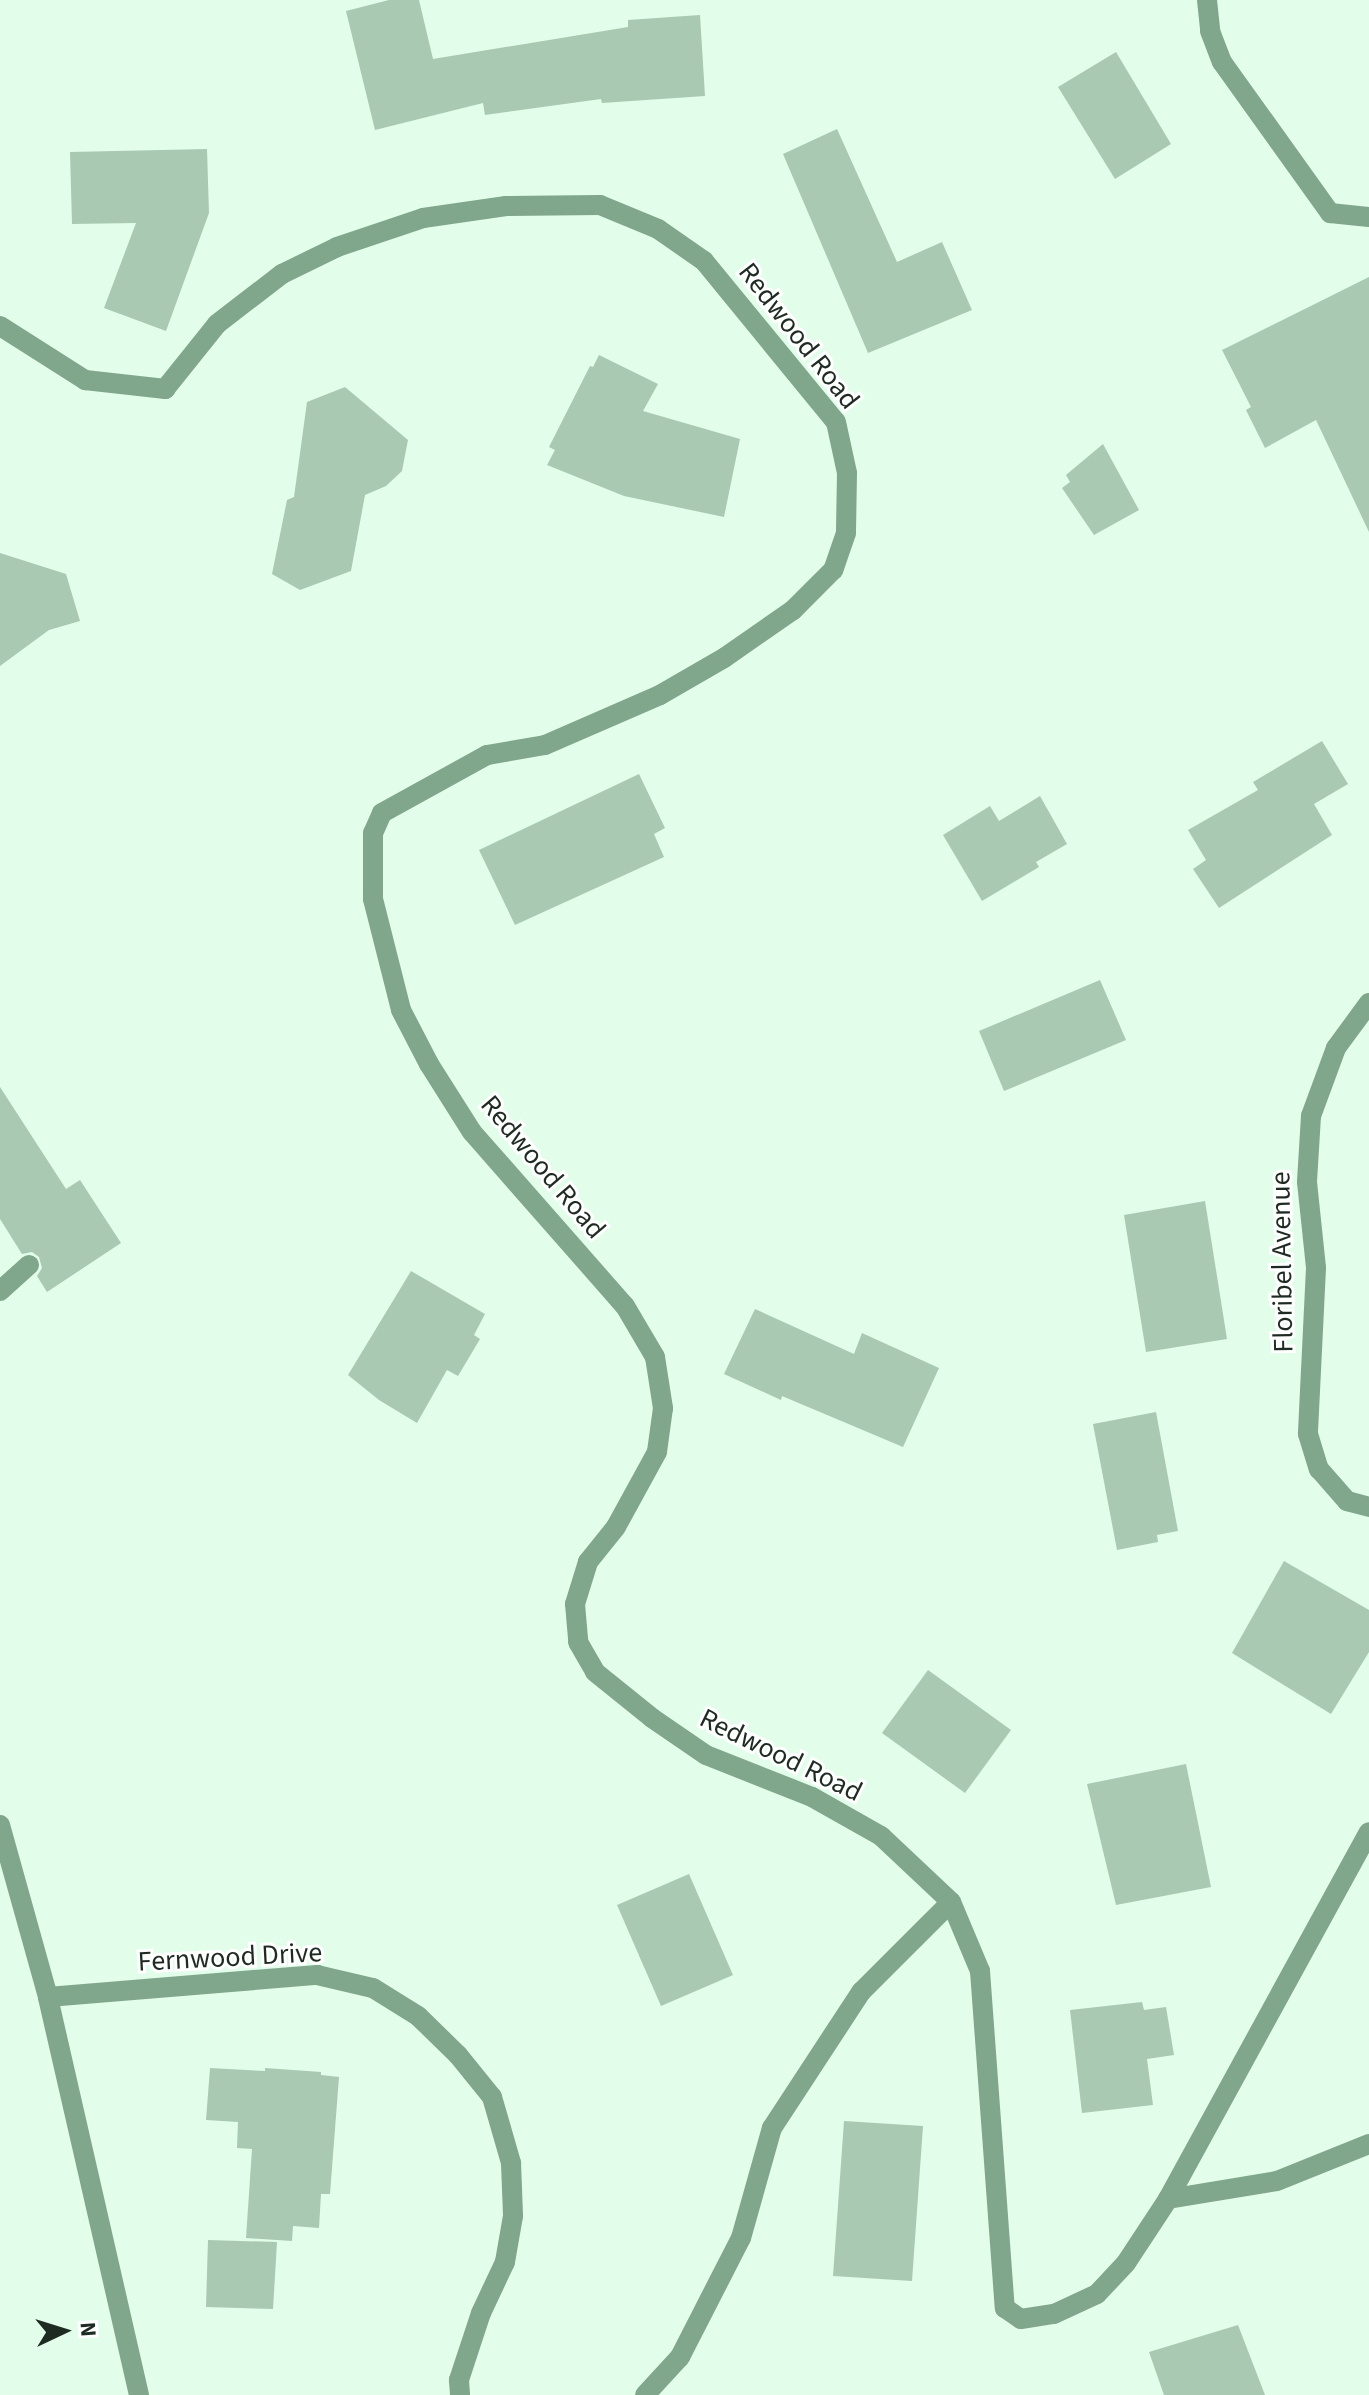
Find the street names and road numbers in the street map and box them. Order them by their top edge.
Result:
street label: Redwood Road [731,256,867,416]
street label: Redwood Road [473,1089,613,1245]
street label: Floribel Avenue [1264,1171,1300,1353]
street label: Redwood Road [694,1701,868,1809]
street label: Fernwood Drive [137,1935,323,1979]

